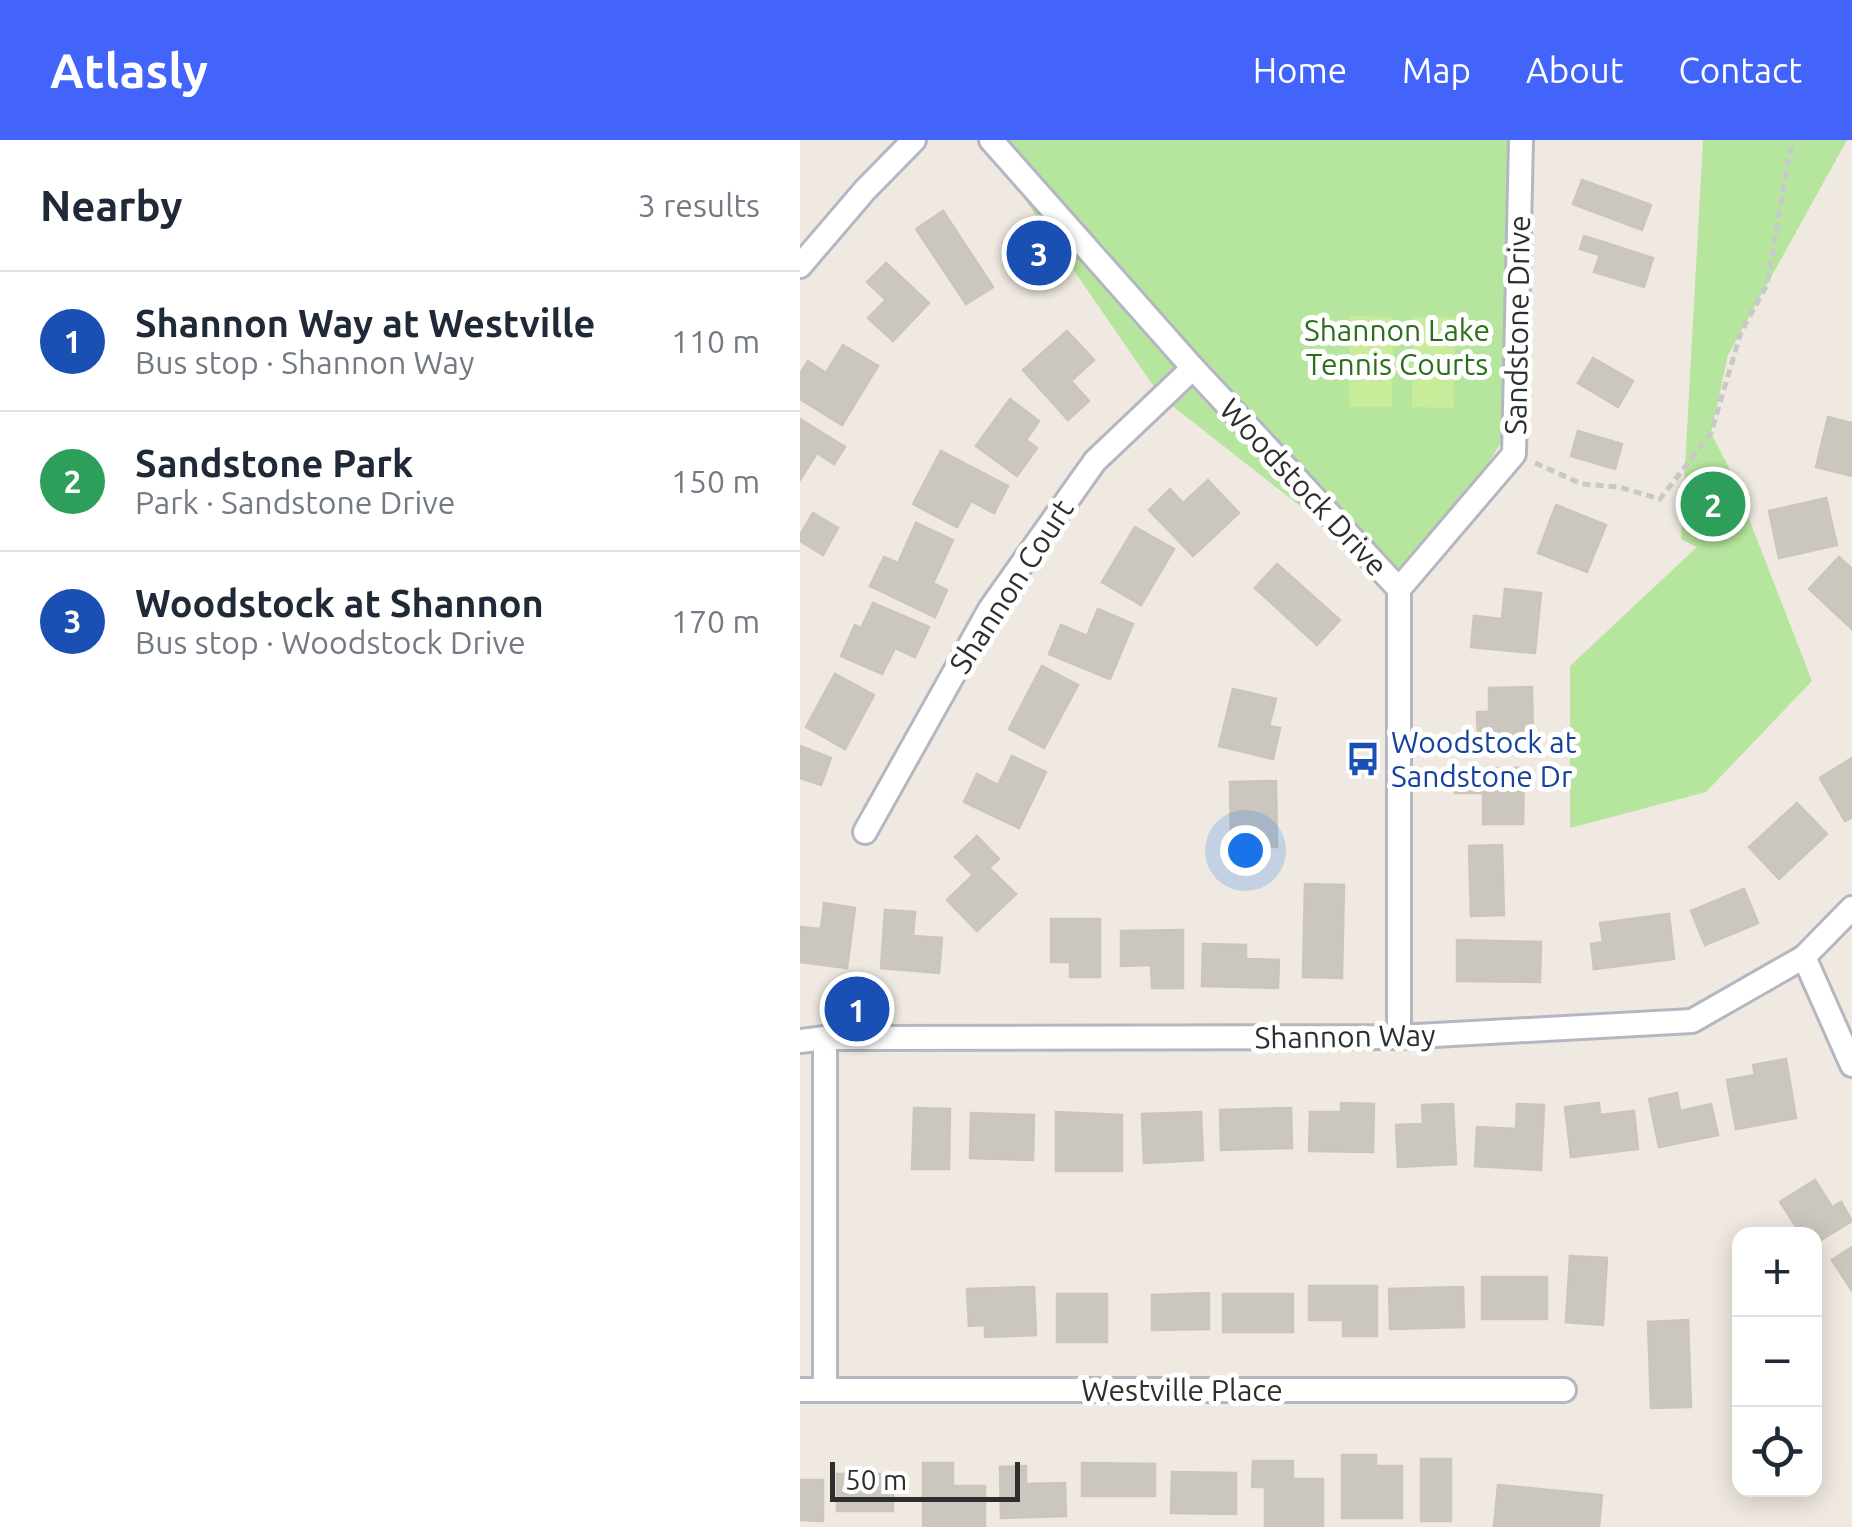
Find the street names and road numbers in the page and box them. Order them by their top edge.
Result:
street label: Sandstone Drive [1498,215,1536,435]
street label: Woodstock Drive [1213,392,1395,582]
street label: Shannon Court [942,493,1080,679]
street label: Shannon Way [1254,1017,1436,1055]
street label: Westville Place [1081,1373,1283,1407]

